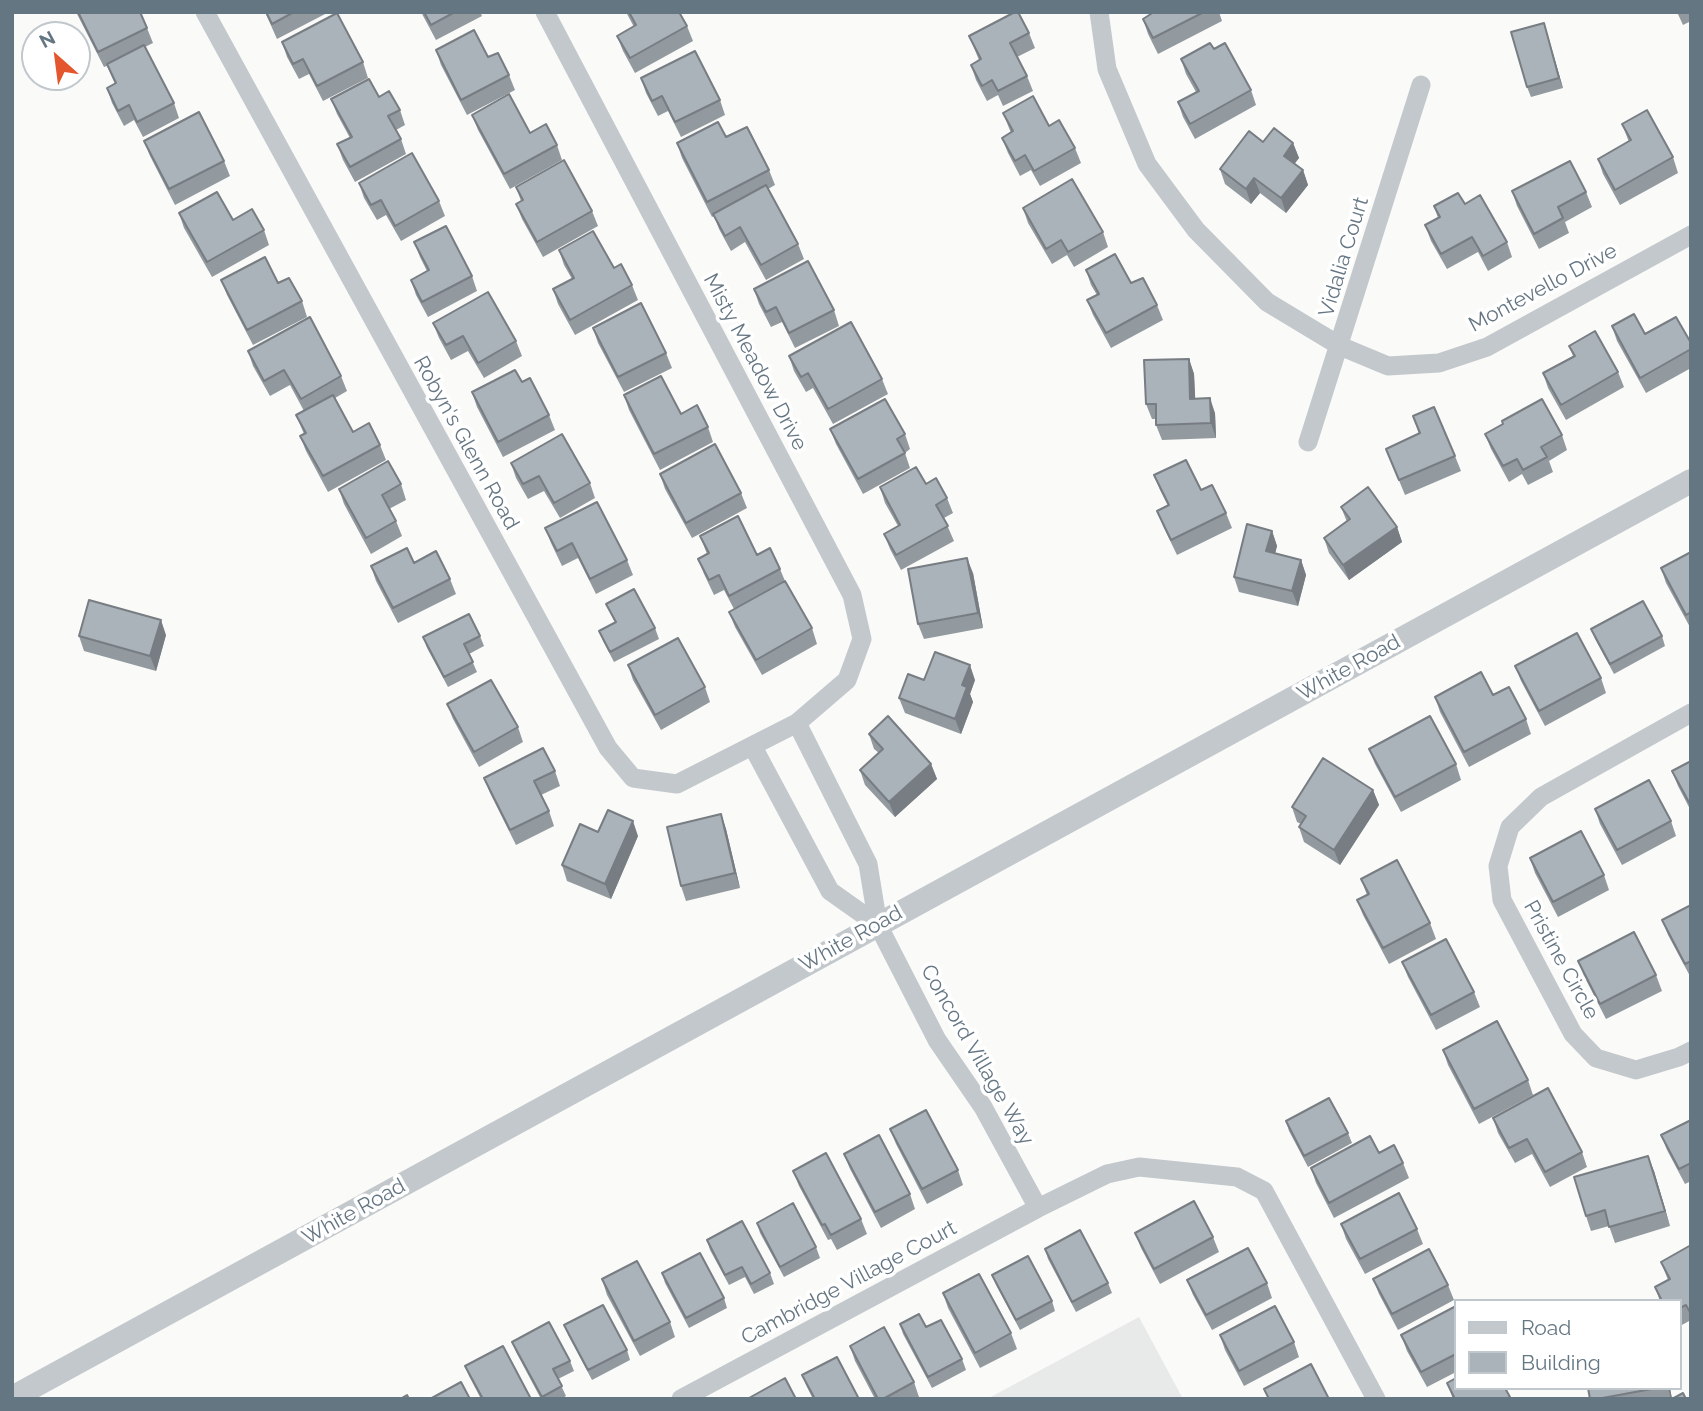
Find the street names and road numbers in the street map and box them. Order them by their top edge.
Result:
street label: Vidalia Court [1314,194,1374,320]
street label: Montevello Drive [1465,238,1621,338]
street label: Misty Meadow Drive [698,269,812,455]
street label: Robyn's Glenn Road [408,352,524,534]
street label: White Road [1293,629,1405,707]
street label: Pristine Circle [1518,896,1604,1024]
street label: White Road [795,900,907,978]
street label: Concord Village Way [915,960,1039,1150]
street label: White Road [298,1173,410,1251]
street label: Cambridge Village Court [737,1216,961,1350]

